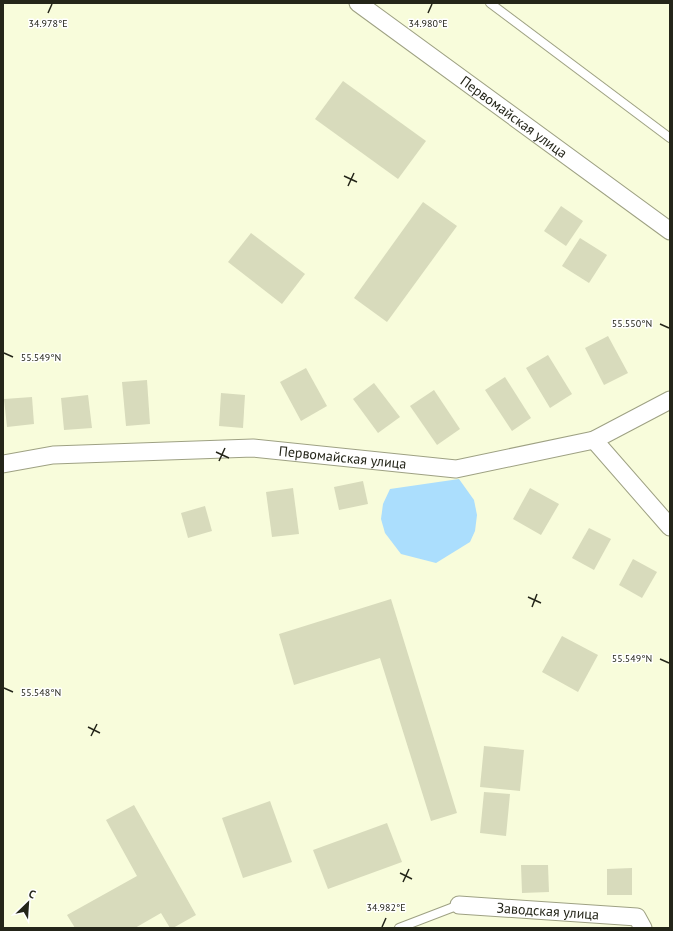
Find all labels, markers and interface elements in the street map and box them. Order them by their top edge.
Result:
text: 34.978°E [29,17,68,30]
text: 34.980°E [409,17,448,30]
street label: Первомайская улица [457,72,571,162]
text: 55.550°N [612,317,652,330]
text: 55.549°N [21,351,61,364]
street label: Первомайская улица [278,442,407,473]
text: 55.549°N [612,652,652,665]
text: 55.548°N [21,686,61,699]
north arrow [8,883,48,923]
text: С [26,886,38,902]
street label: Заводская улица [496,899,600,923]
text: 34.982°E [367,901,406,914]

